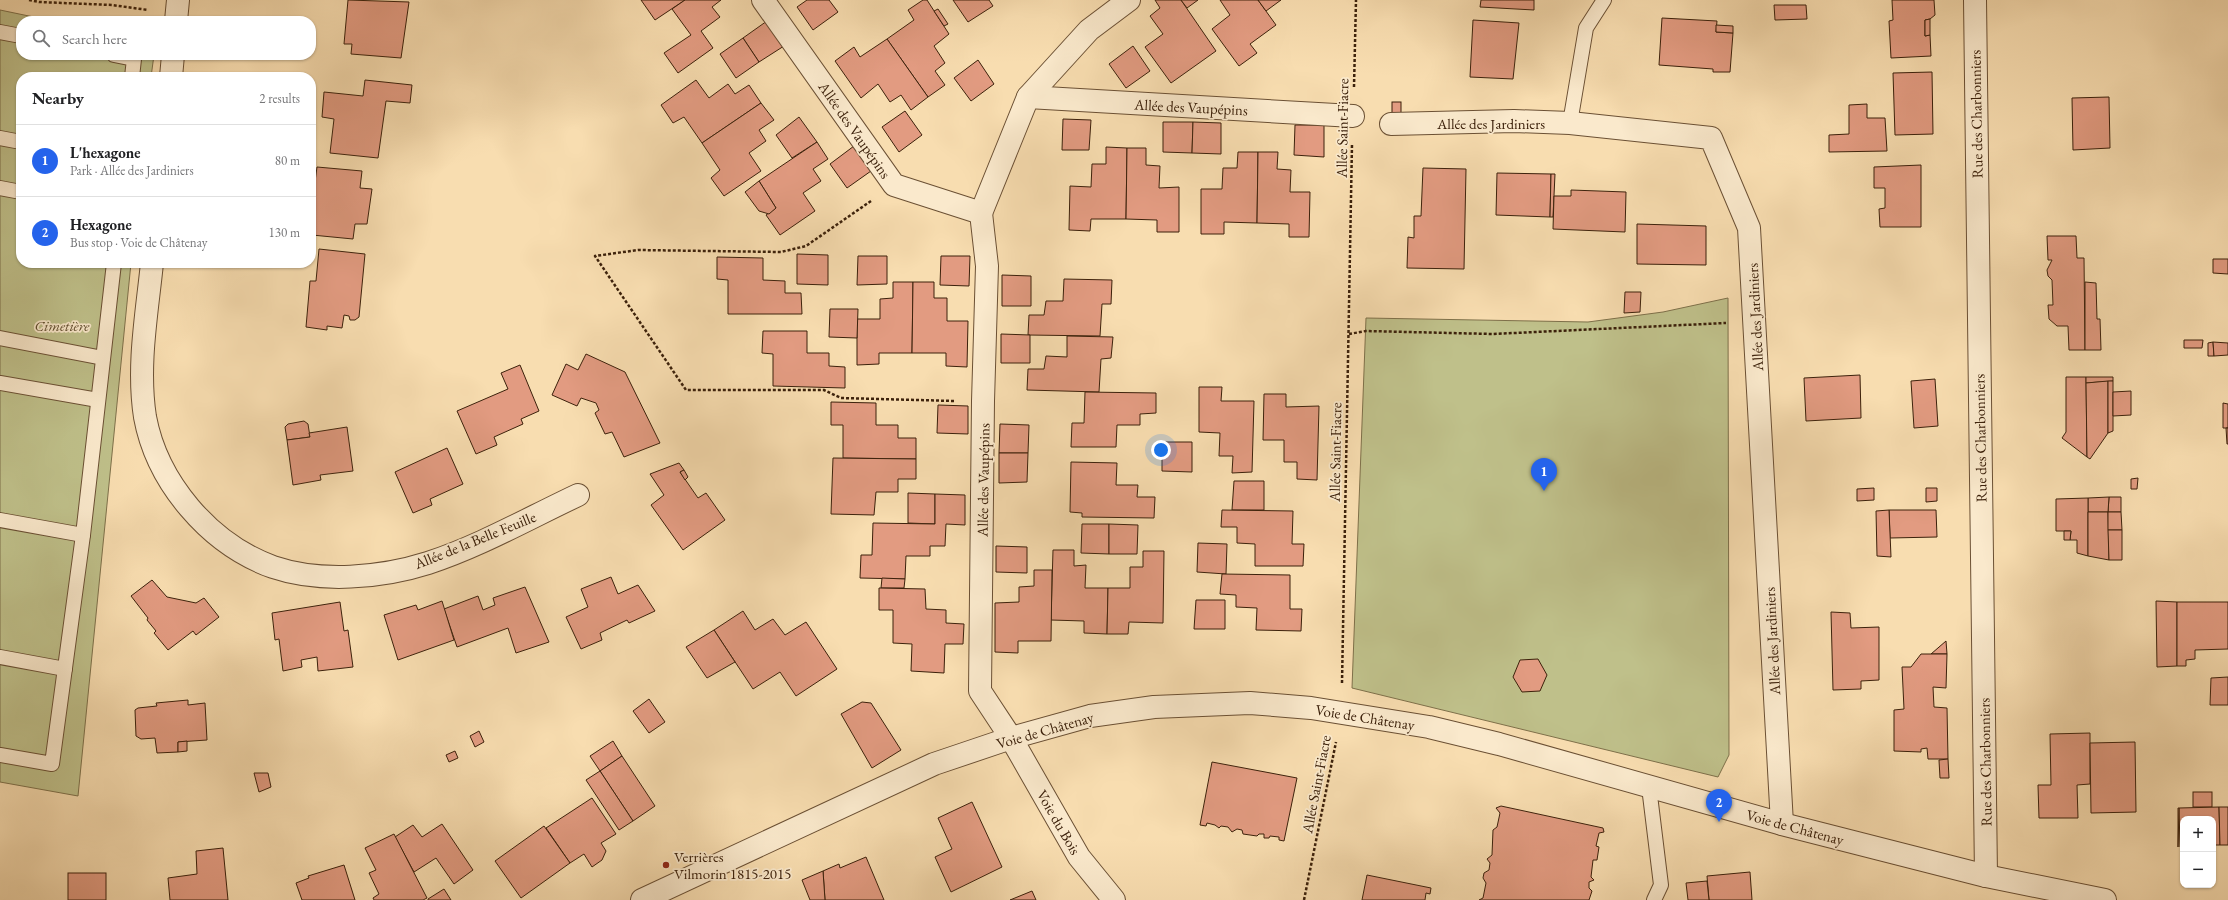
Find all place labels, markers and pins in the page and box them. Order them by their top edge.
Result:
pin: 1 [1531,458,1557,491]
pin: 2 [1706,789,1732,822]
place label: Verrières Vilmorin 1815-2015 [674,847,791,883]
marker: Verrières Vilmorin 1815-2015 [661,860,671,870]

